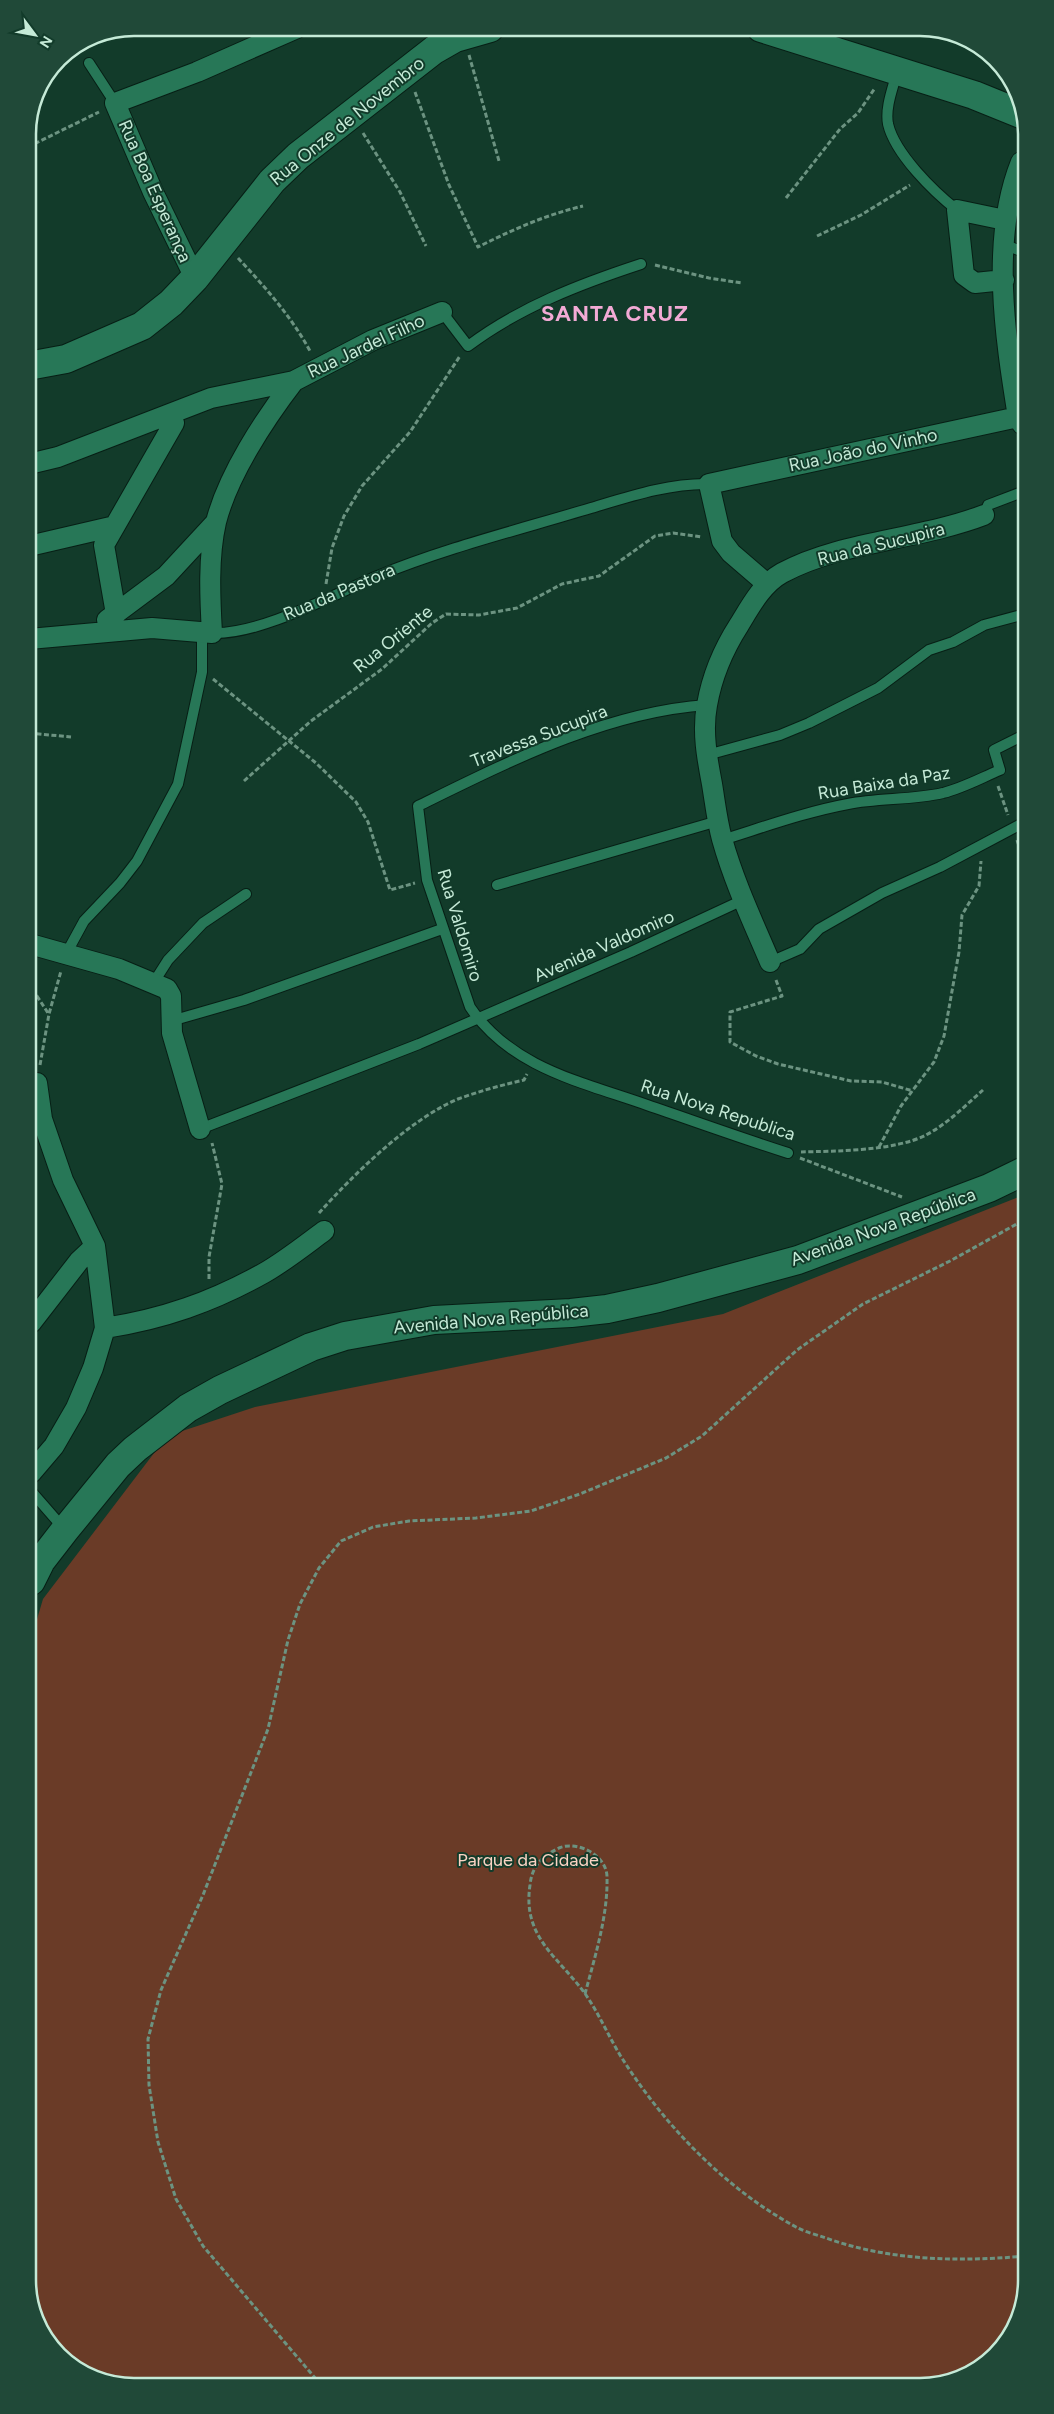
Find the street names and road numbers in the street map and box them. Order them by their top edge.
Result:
street label: Rua Onze de Novembro [265,52,429,190]
street label: Rua Boa Esperança [114,116,196,266]
street label: Rua Jardel Filho [304,309,428,383]
street label: Rua João do Vinho [787,424,939,476]
street label: Rua da Sucupira [815,518,947,570]
street label: Rua da Pastora [280,559,398,625]
street label: Rua Oriente [349,600,437,678]
street label: Travessa Sucupira [468,700,610,772]
street label: Rua Baixa da Paz [816,762,952,804]
street label: Rua Valdomiro [432,866,488,984]
street label: Avenida Valdomiro [530,905,678,987]
street label: Rua Nova Republica [638,1075,798,1145]
street label: Avenida Nova República [787,1183,979,1271]
street label: Avenida Nova República [393,1300,589,1338]

